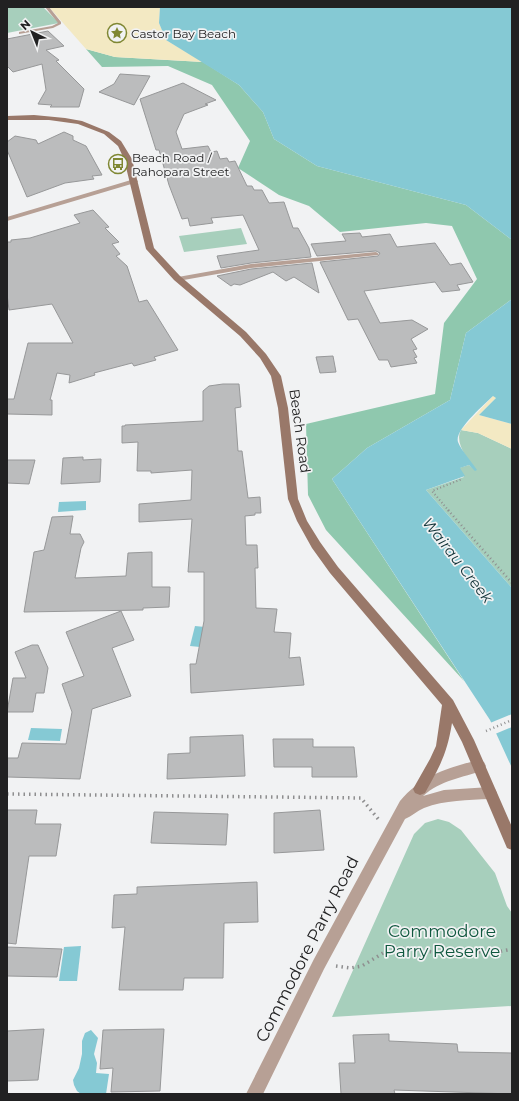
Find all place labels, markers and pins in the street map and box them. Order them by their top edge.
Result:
place icon: Castor Bay Beach [106,22,128,44]
place label: Castor Bay Beach [131,26,236,41]
place label: Beach Road / Rahopara Street [132,150,229,179]
bus stop icon: Beach Road / Rahopara Street [107,153,129,175]

